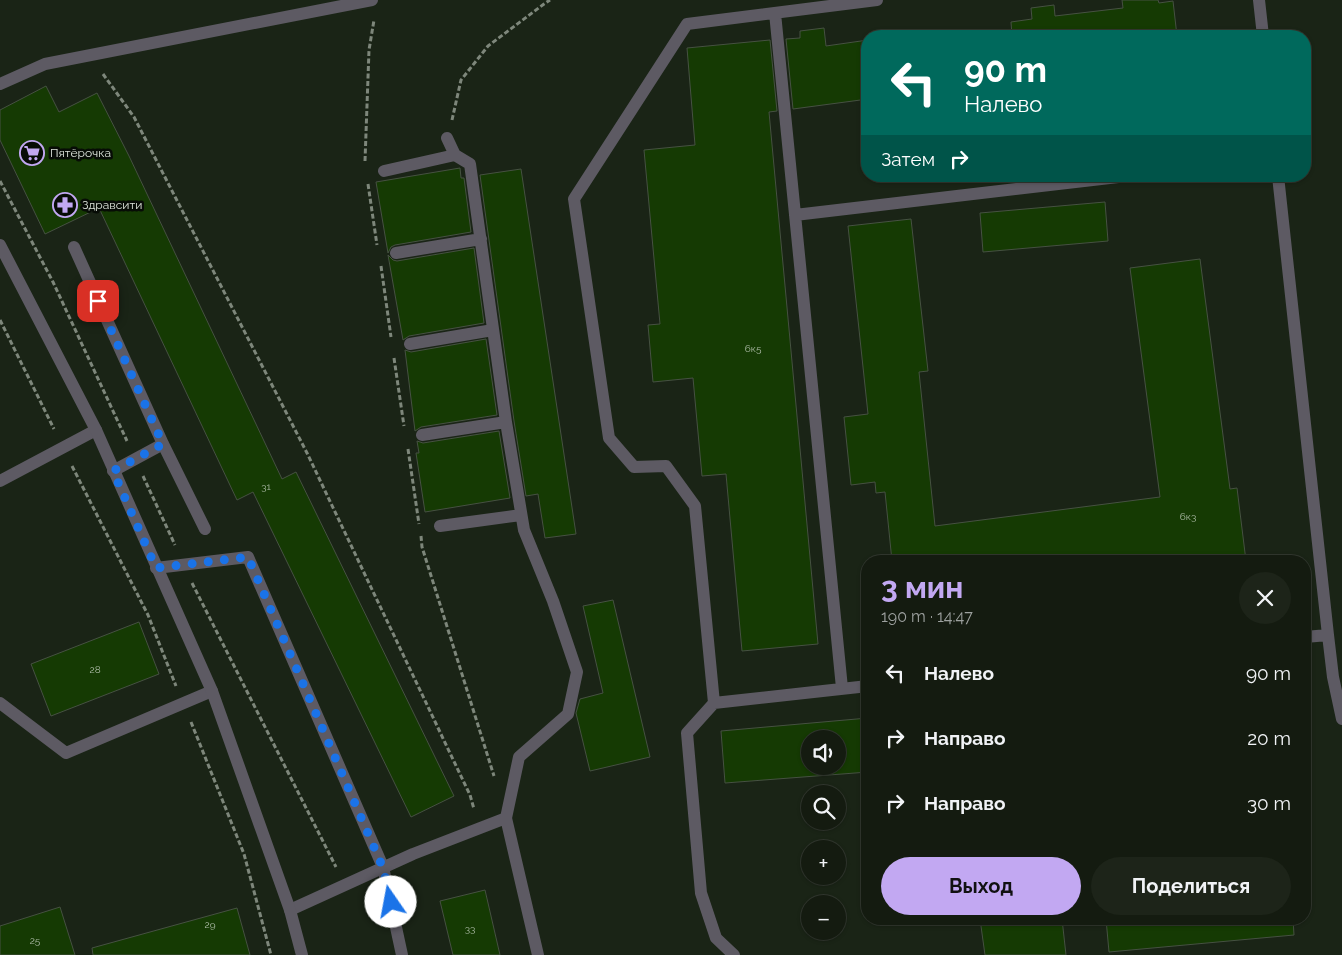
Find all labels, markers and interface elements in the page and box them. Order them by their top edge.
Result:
text: 90 m [964,49,1047,90]
icon: left [881,50,946,115]
text: Налево [964,91,1042,117]
supermarket icon: Пятёрочка [19,140,45,166]
icon: right [945,145,973,173]
place label: Пятёрочка [50,146,111,160]
text: Затем [881,148,935,170]
pharmacy icon: Здравсити [52,192,78,218]
place label: Здравсити [82,198,142,212]
pin [77,280,119,322]
icon: arrive [84,287,112,315]
house number: 6к5 [745,343,762,354]
house number: 31 [261,481,272,492]
house number: 6к3 [1180,511,1196,522]
text: 3 мин [881,570,963,605]
button: close [1239,572,1291,624]
text: 190 m · 14:47 [881,607,973,626]
icon: left [881,659,909,687]
text: Налево [924,662,994,684]
text: 90 m [1246,662,1291,684]
house number: 28 [89,664,101,675]
icon: right [881,724,909,752]
text: Направо [924,727,1005,749]
text: 20 m [1247,727,1291,749]
map controls [801,730,846,940]
button: sound [801,730,846,775]
button: search [801,785,846,830]
icon: right [881,789,909,817]
text: Направо [924,792,1005,814]
text: 30 m [1247,792,1291,814]
button: + [801,840,846,885]
button: Выход [881,857,1081,915]
button: Поделиться [1091,857,1291,915]
position arrow [364,875,416,927]
button: − [801,895,846,940]
house number: 29 [204,919,216,930]
house number: 33 [465,923,475,934]
house number: 25 [30,935,41,946]

